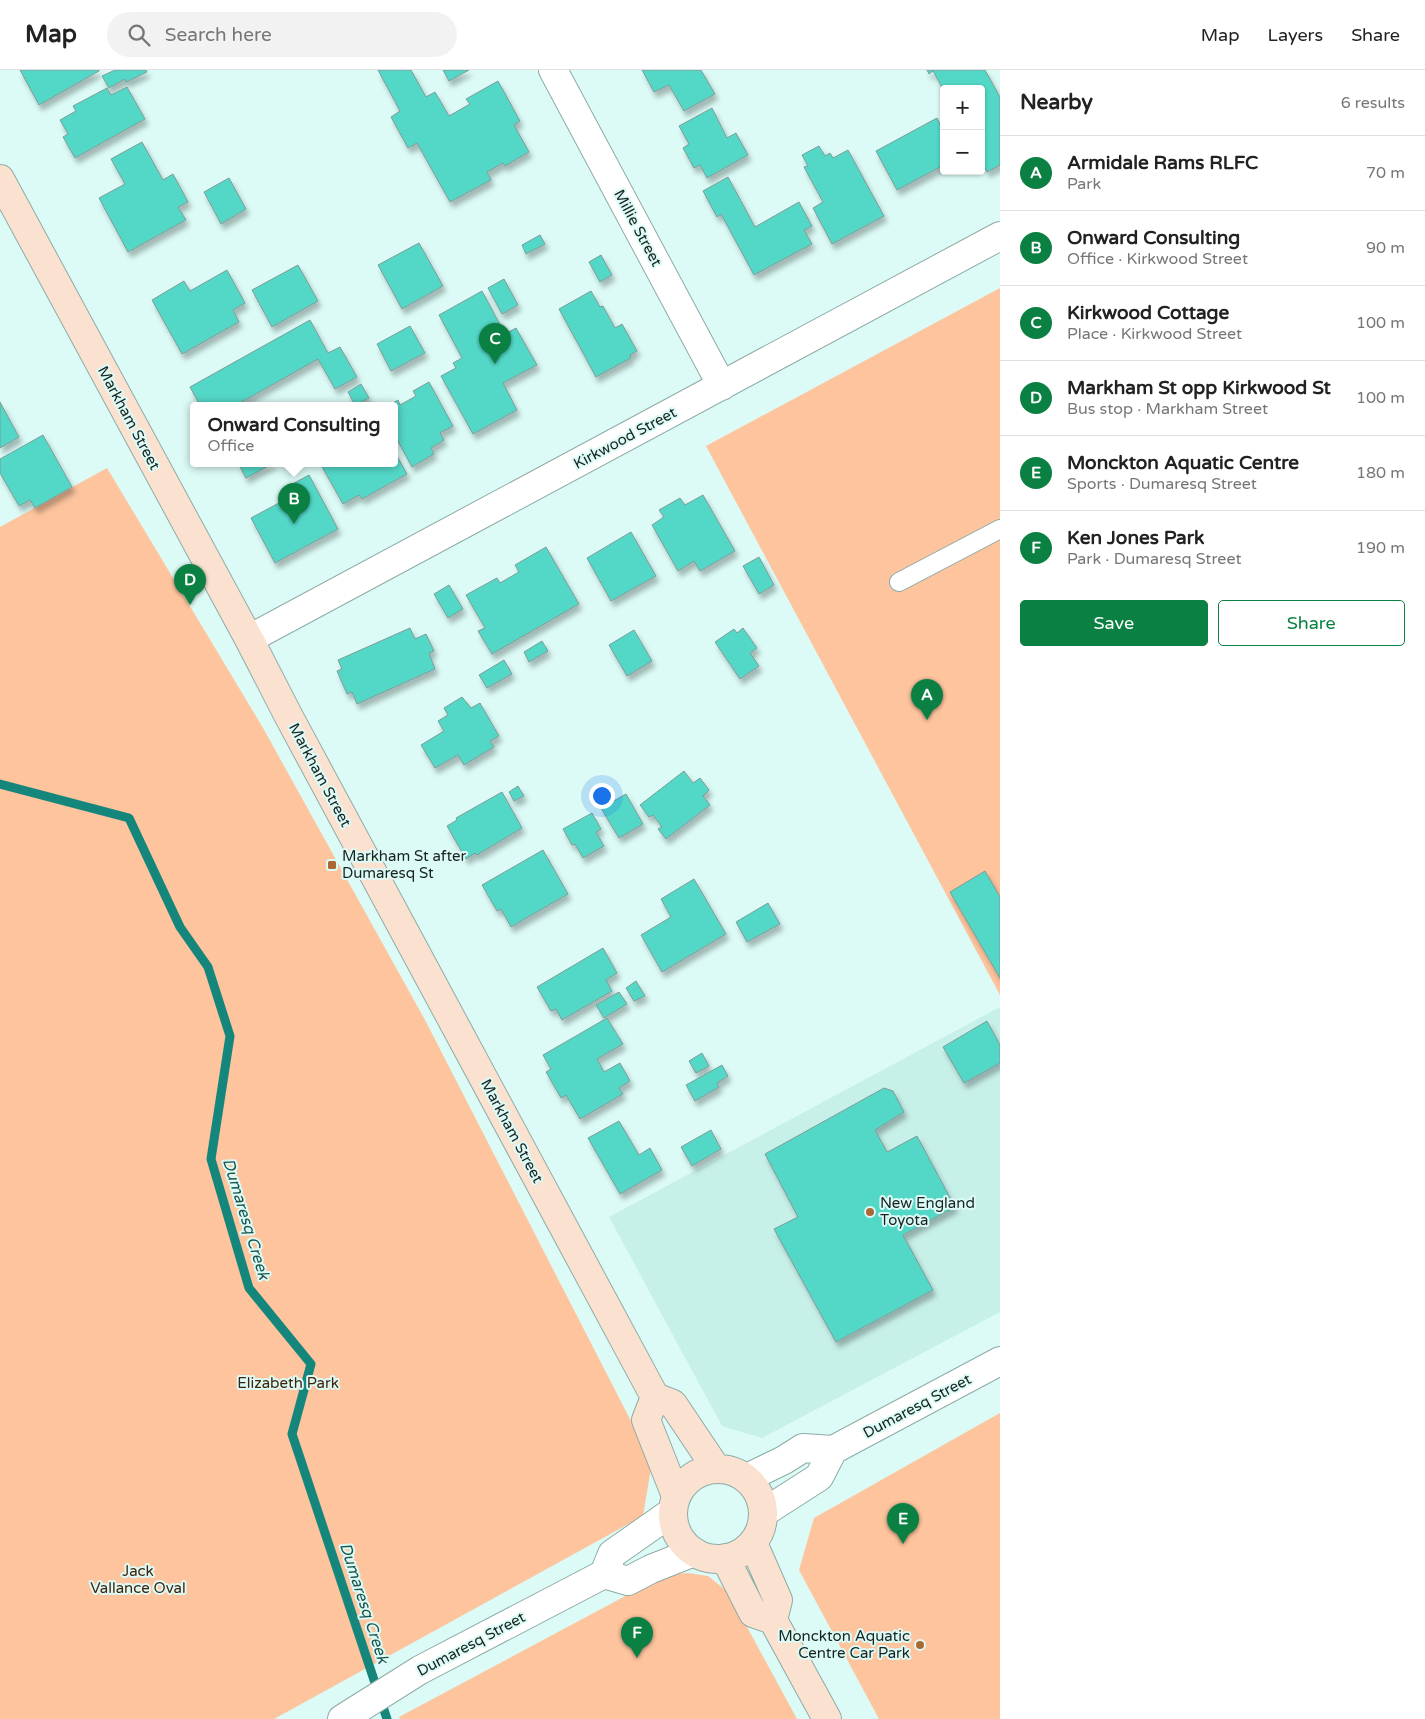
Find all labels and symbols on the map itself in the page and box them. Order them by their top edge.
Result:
street label: Millie Street [610,186,666,270]
pin: C [479,323,511,364]
street label: Markham Street [94,363,164,473]
street label: Kirkwood Street [570,403,680,473]
pin: B [278,483,310,524]
pin: D [174,564,206,605]
pin: A [911,679,943,720]
street label: Markham Street [285,720,355,830]
your location [589,783,615,809]
place label: Markham St after Dumaresq St [342,847,467,882]
marker: Markham St after Dumaresq St [326,859,338,871]
street label: Markham Street [477,1076,547,1186]
water label: Dumaresq Creek [218,1156,274,1283]
place label: New England Toyota [880,1194,975,1229]
marker: New England Toyota [864,1206,876,1218]
street label: Dumaresq Street [860,1370,974,1442]
park label: Elizabeth Park [237,1374,339,1392]
pin: E [887,1503,919,1544]
water label: Dumaresq Creek [335,1540,393,1667]
park label: Jack Vallance Oval [90,1562,186,1597]
street label: Dumaresq Street [414,1608,528,1680]
pin: F [621,1617,653,1658]
place label: Monckton Aquatic Centre Car Park [778,1627,910,1662]
marker: Monckton Aquatic Centre Car Park [914,1639,926,1651]

